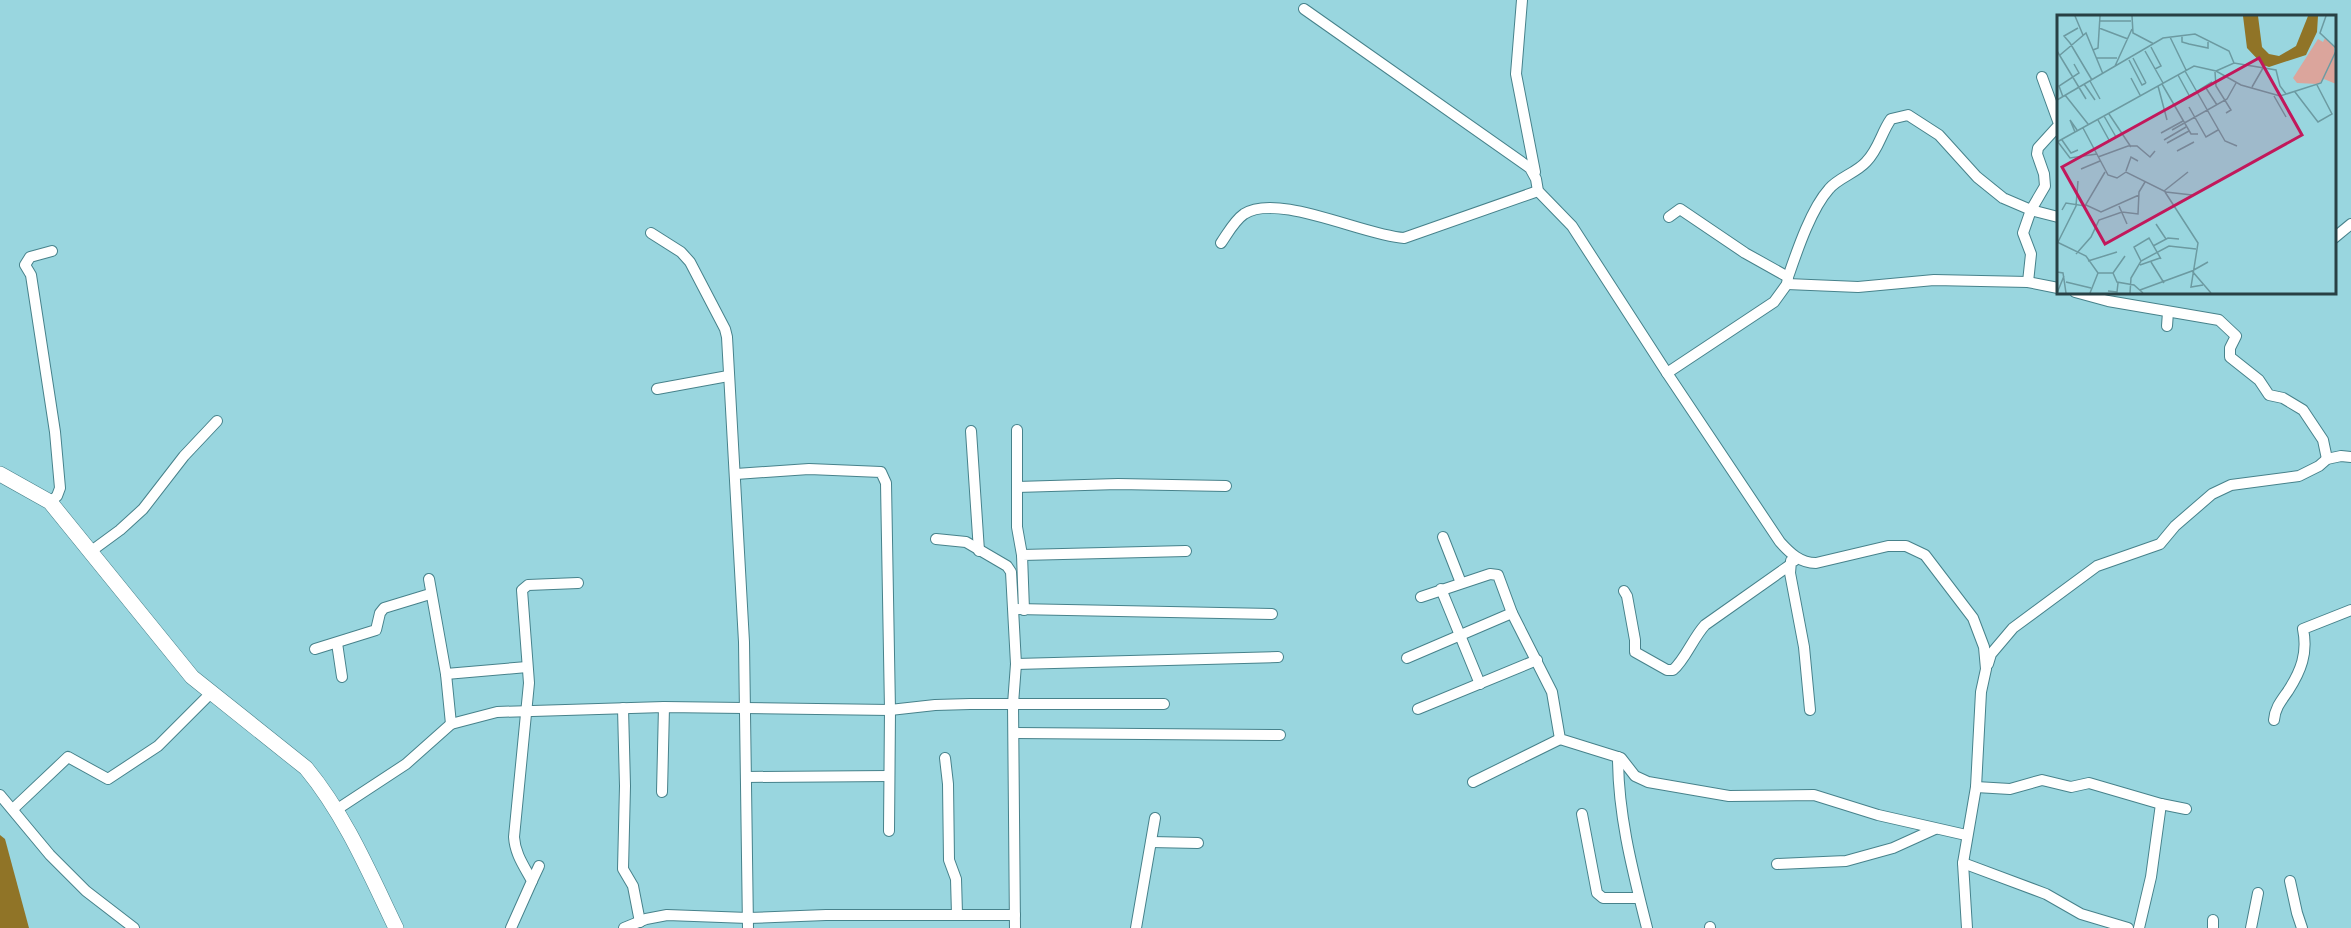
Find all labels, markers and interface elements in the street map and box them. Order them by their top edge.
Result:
inset map [2057,15,2336,294]

